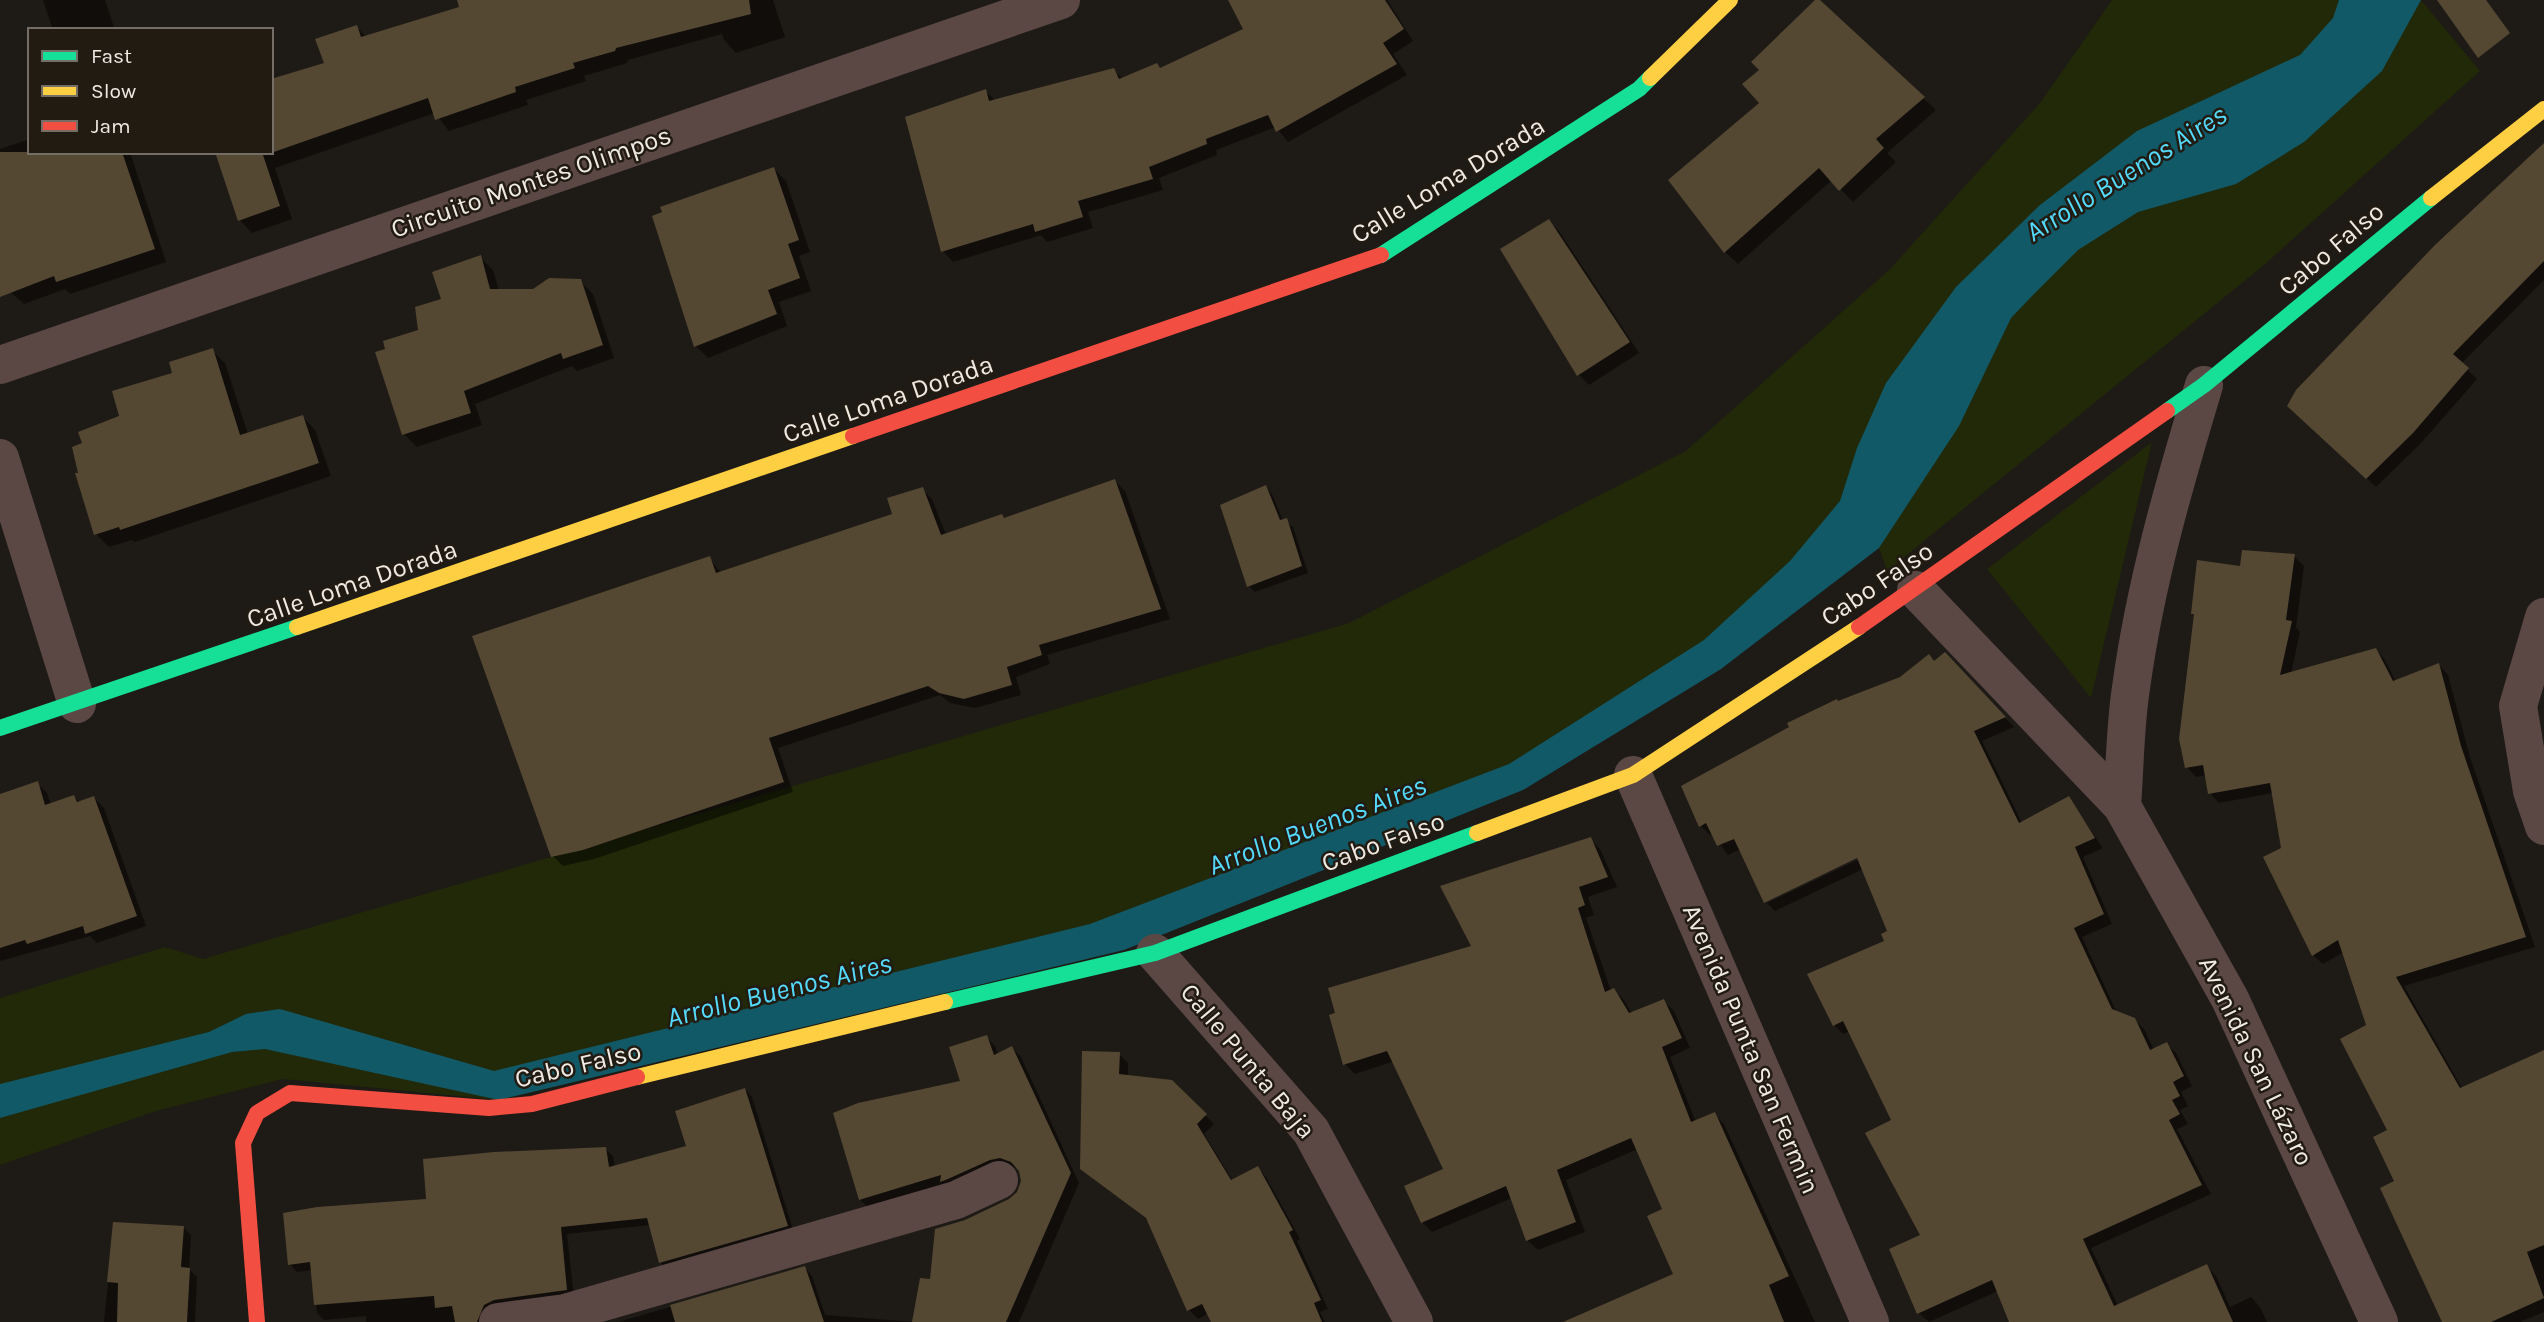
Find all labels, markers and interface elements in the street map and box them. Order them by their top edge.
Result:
legend [28,28,273,154]
text: Fast [91,44,132,68]
text: Slow [91,79,136,103]
water label: Arrollo Buenos Aires [2019,98,2233,248]
street label: Calle Loma Dorada [1346,110,1550,250]
text: Jam [91,114,131,138]
street label: Circuito Montes Olimpos [387,119,675,245]
street label: Cabo Falso [2272,196,2390,302]
street label: Calle Loma Dorada [779,348,997,450]
street label: Calle Loma Dorada [243,533,461,635]
street label: Cabo Falso [1815,535,1939,633]
water label: Arrollo Buenos Aires [1203,768,1431,882]
street label: Cabo Falso [1317,805,1449,879]
street label: Avenida Punta San Fermin [1676,900,1826,1198]
water label: Arrollo Buenos Aires [663,946,895,1034]
street label: Avenida San Lázaro [2192,951,2320,1171]
street label: Calle Punta Baja [1174,977,1322,1145]
street label: Cabo Falso [512,1035,644,1095]

